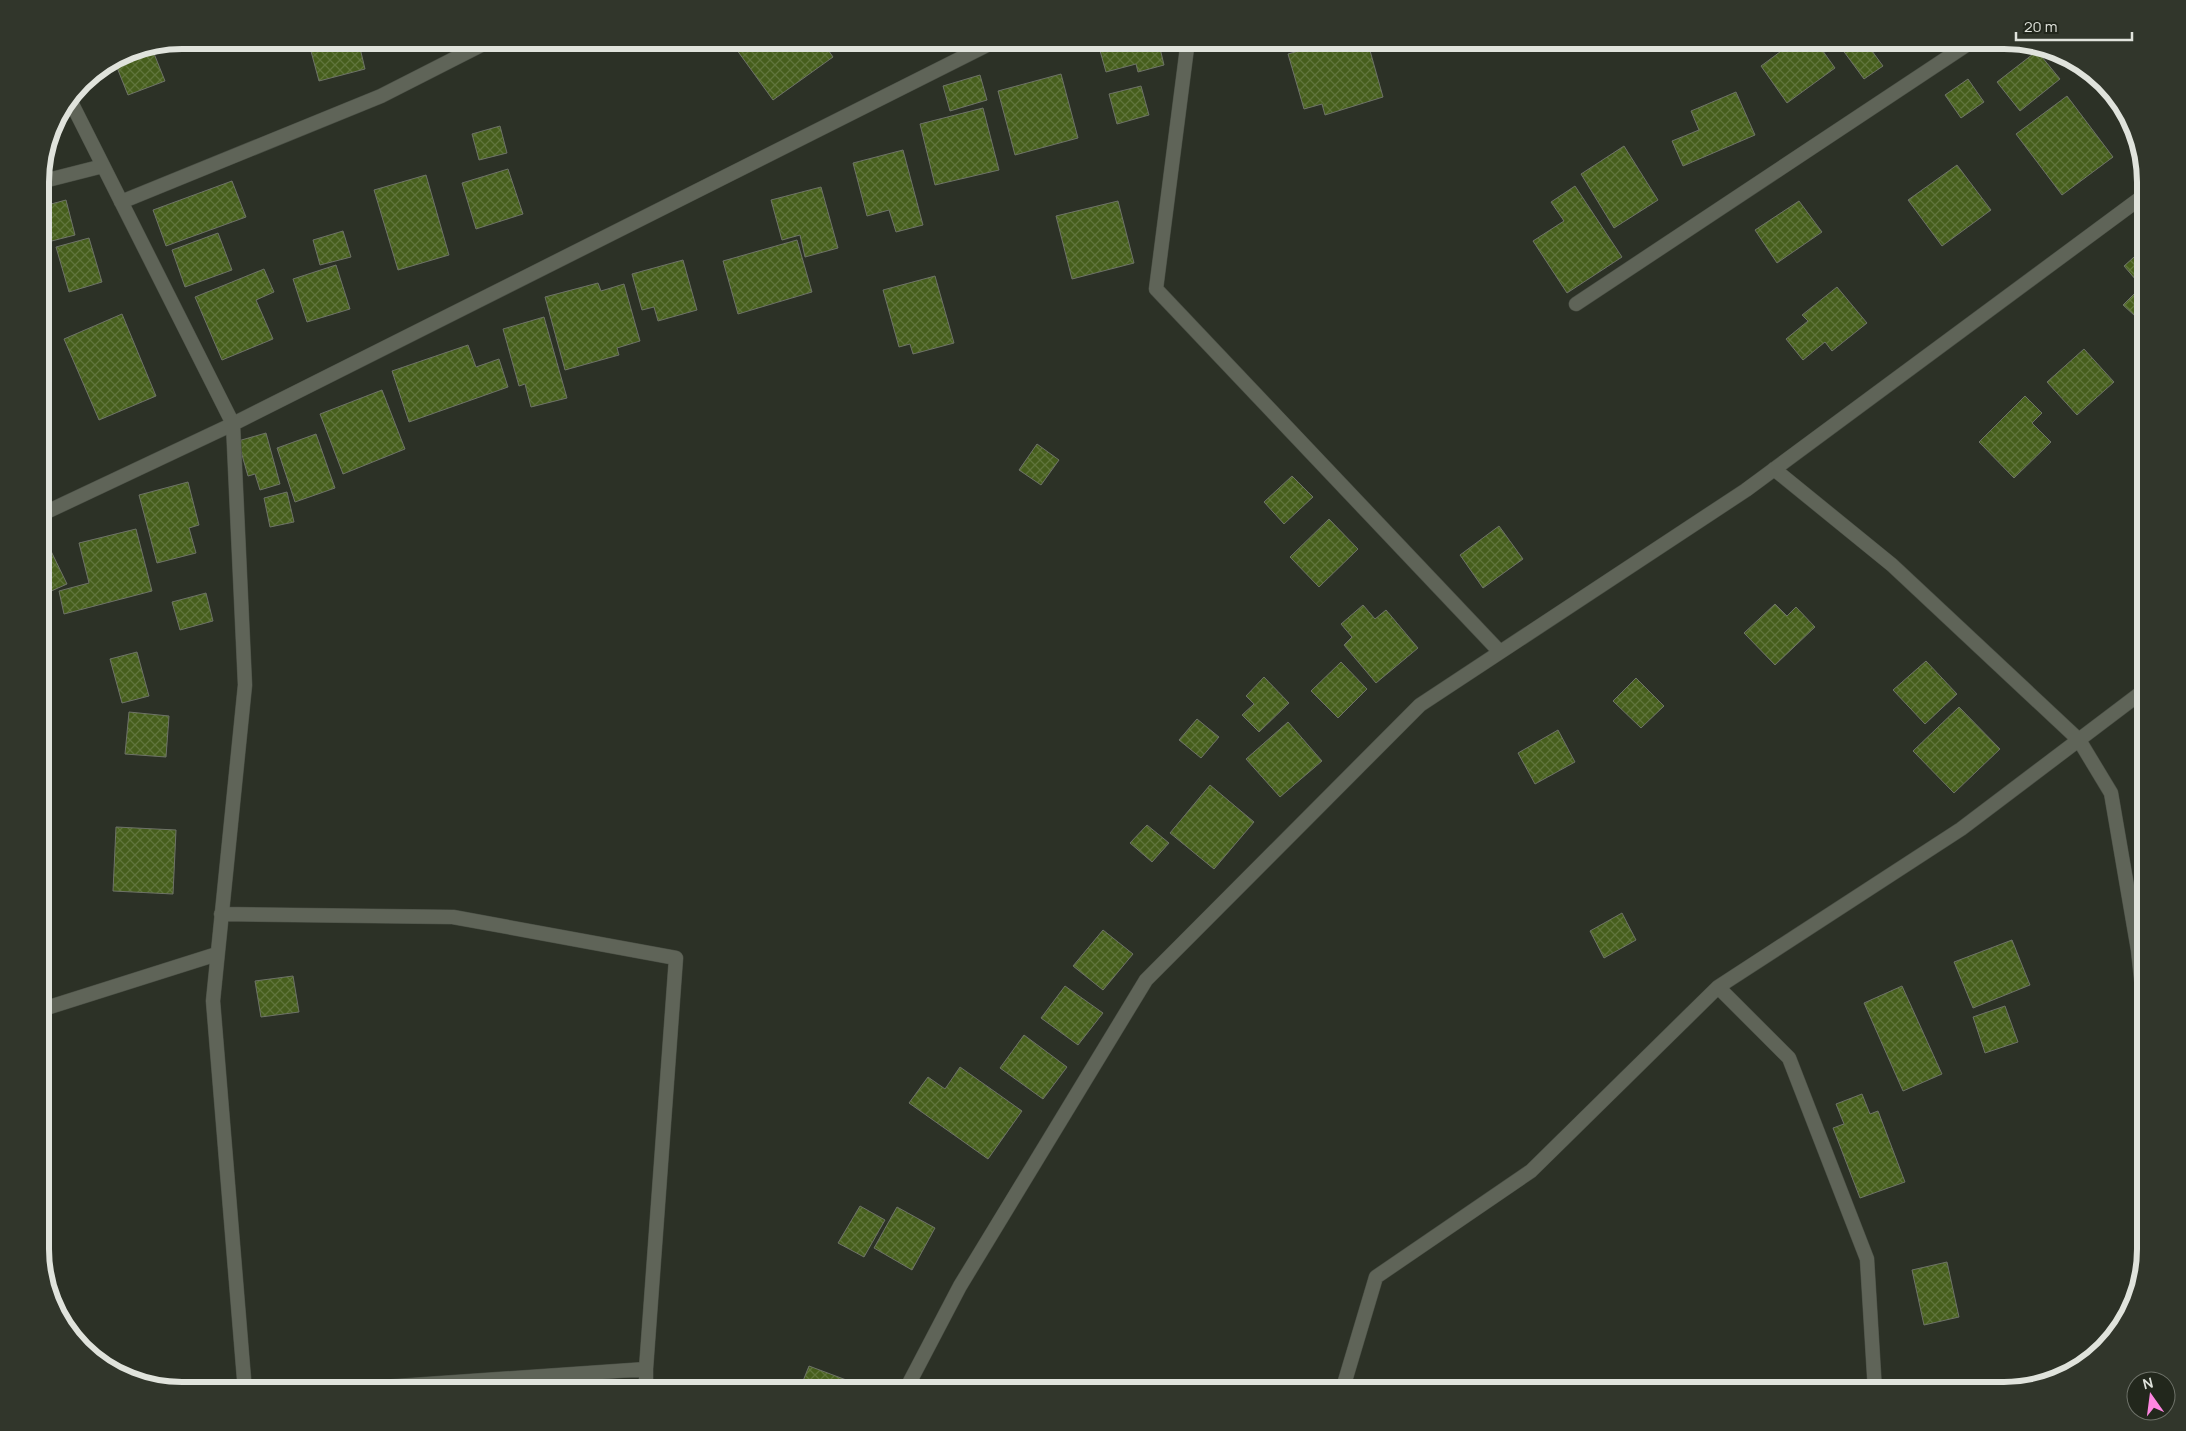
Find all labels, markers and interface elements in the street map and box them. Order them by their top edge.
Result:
scale bar [2016,10,2132,42]
text: 20 m [2024,16,2057,37]
north arrow [2126,1371,2176,1421]
text: N [2141,1372,2155,1393]

